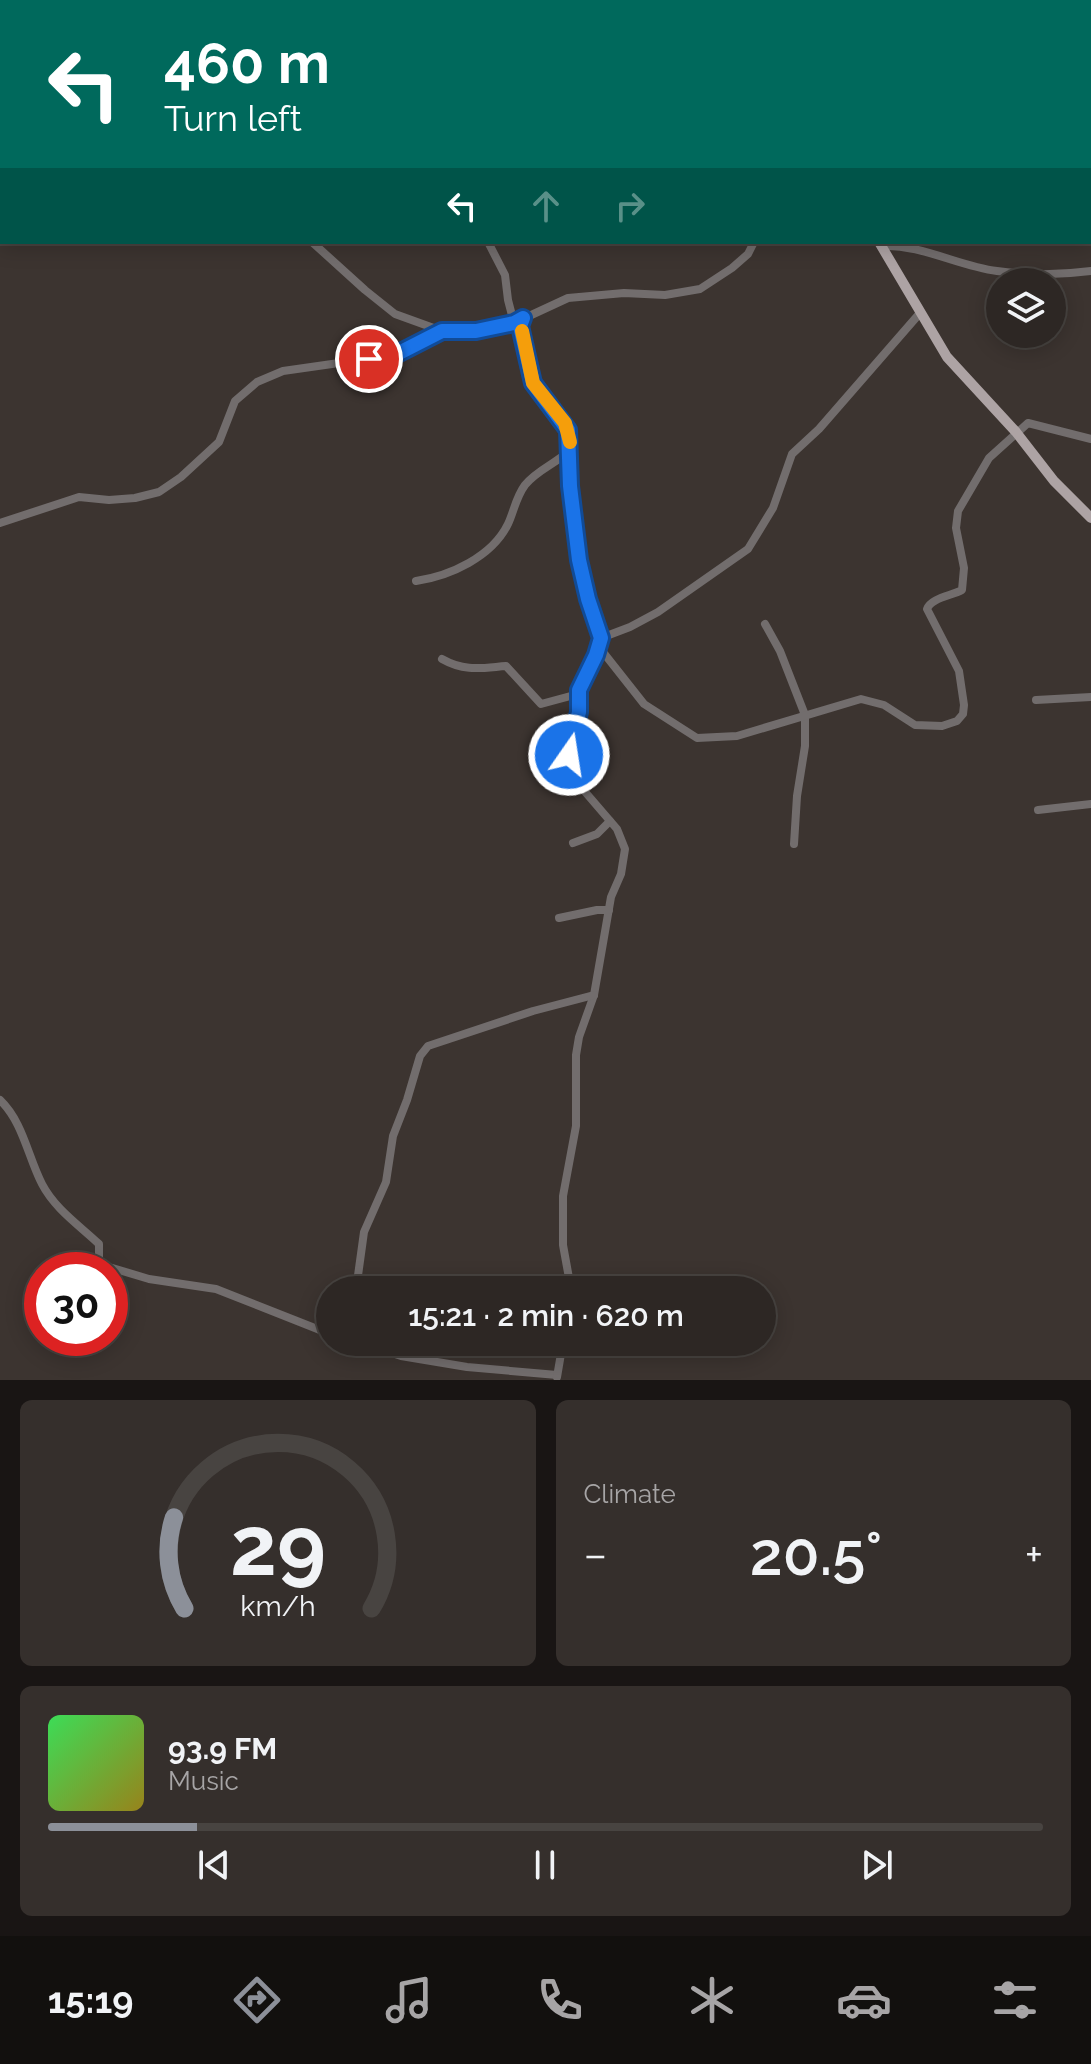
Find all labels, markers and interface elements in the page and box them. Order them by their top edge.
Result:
text: 460 m [164,30,330,96]
icon: left [32,32,136,136]
text: Turn left [164,97,302,139]
icon: left [440,184,484,228]
icon: ahead [524,184,568,228]
icon: right [608,184,652,228]
map controls [986,268,1066,348]
button: layers [986,268,1066,348]
pin [335,325,403,393]
icon: arrive [347,337,391,381]
position arrow [527,713,611,797]
speed limit sign: 30 [24,1252,128,1356]
text: 15:21 · 2 min · 620 m [408,1298,684,1333]
text: Climate [584,1479,676,1509]
text: 29 [230,1497,326,1594]
text: 20.5° [750,1519,882,1589]
text: − [584,1529,607,1580]
text: + [1025,1529,1043,1580]
text: km/h [240,1589,315,1623]
text: 93.9 FM [168,1731,277,1766]
text: Music [168,1766,239,1796]
icon: previous [192,1843,236,1887]
icon: pause [523,1843,567,1887]
icon: next [855,1843,899,1887]
icon: directions [229,1972,285,2028]
icon: music [381,1972,437,2028]
icon: phone [532,1972,588,2028]
icon: climate [684,1972,740,2028]
icon: car [836,1972,892,2028]
icon: filters [987,1972,1043,2028]
text: 15:19 [48,1979,133,2021]

